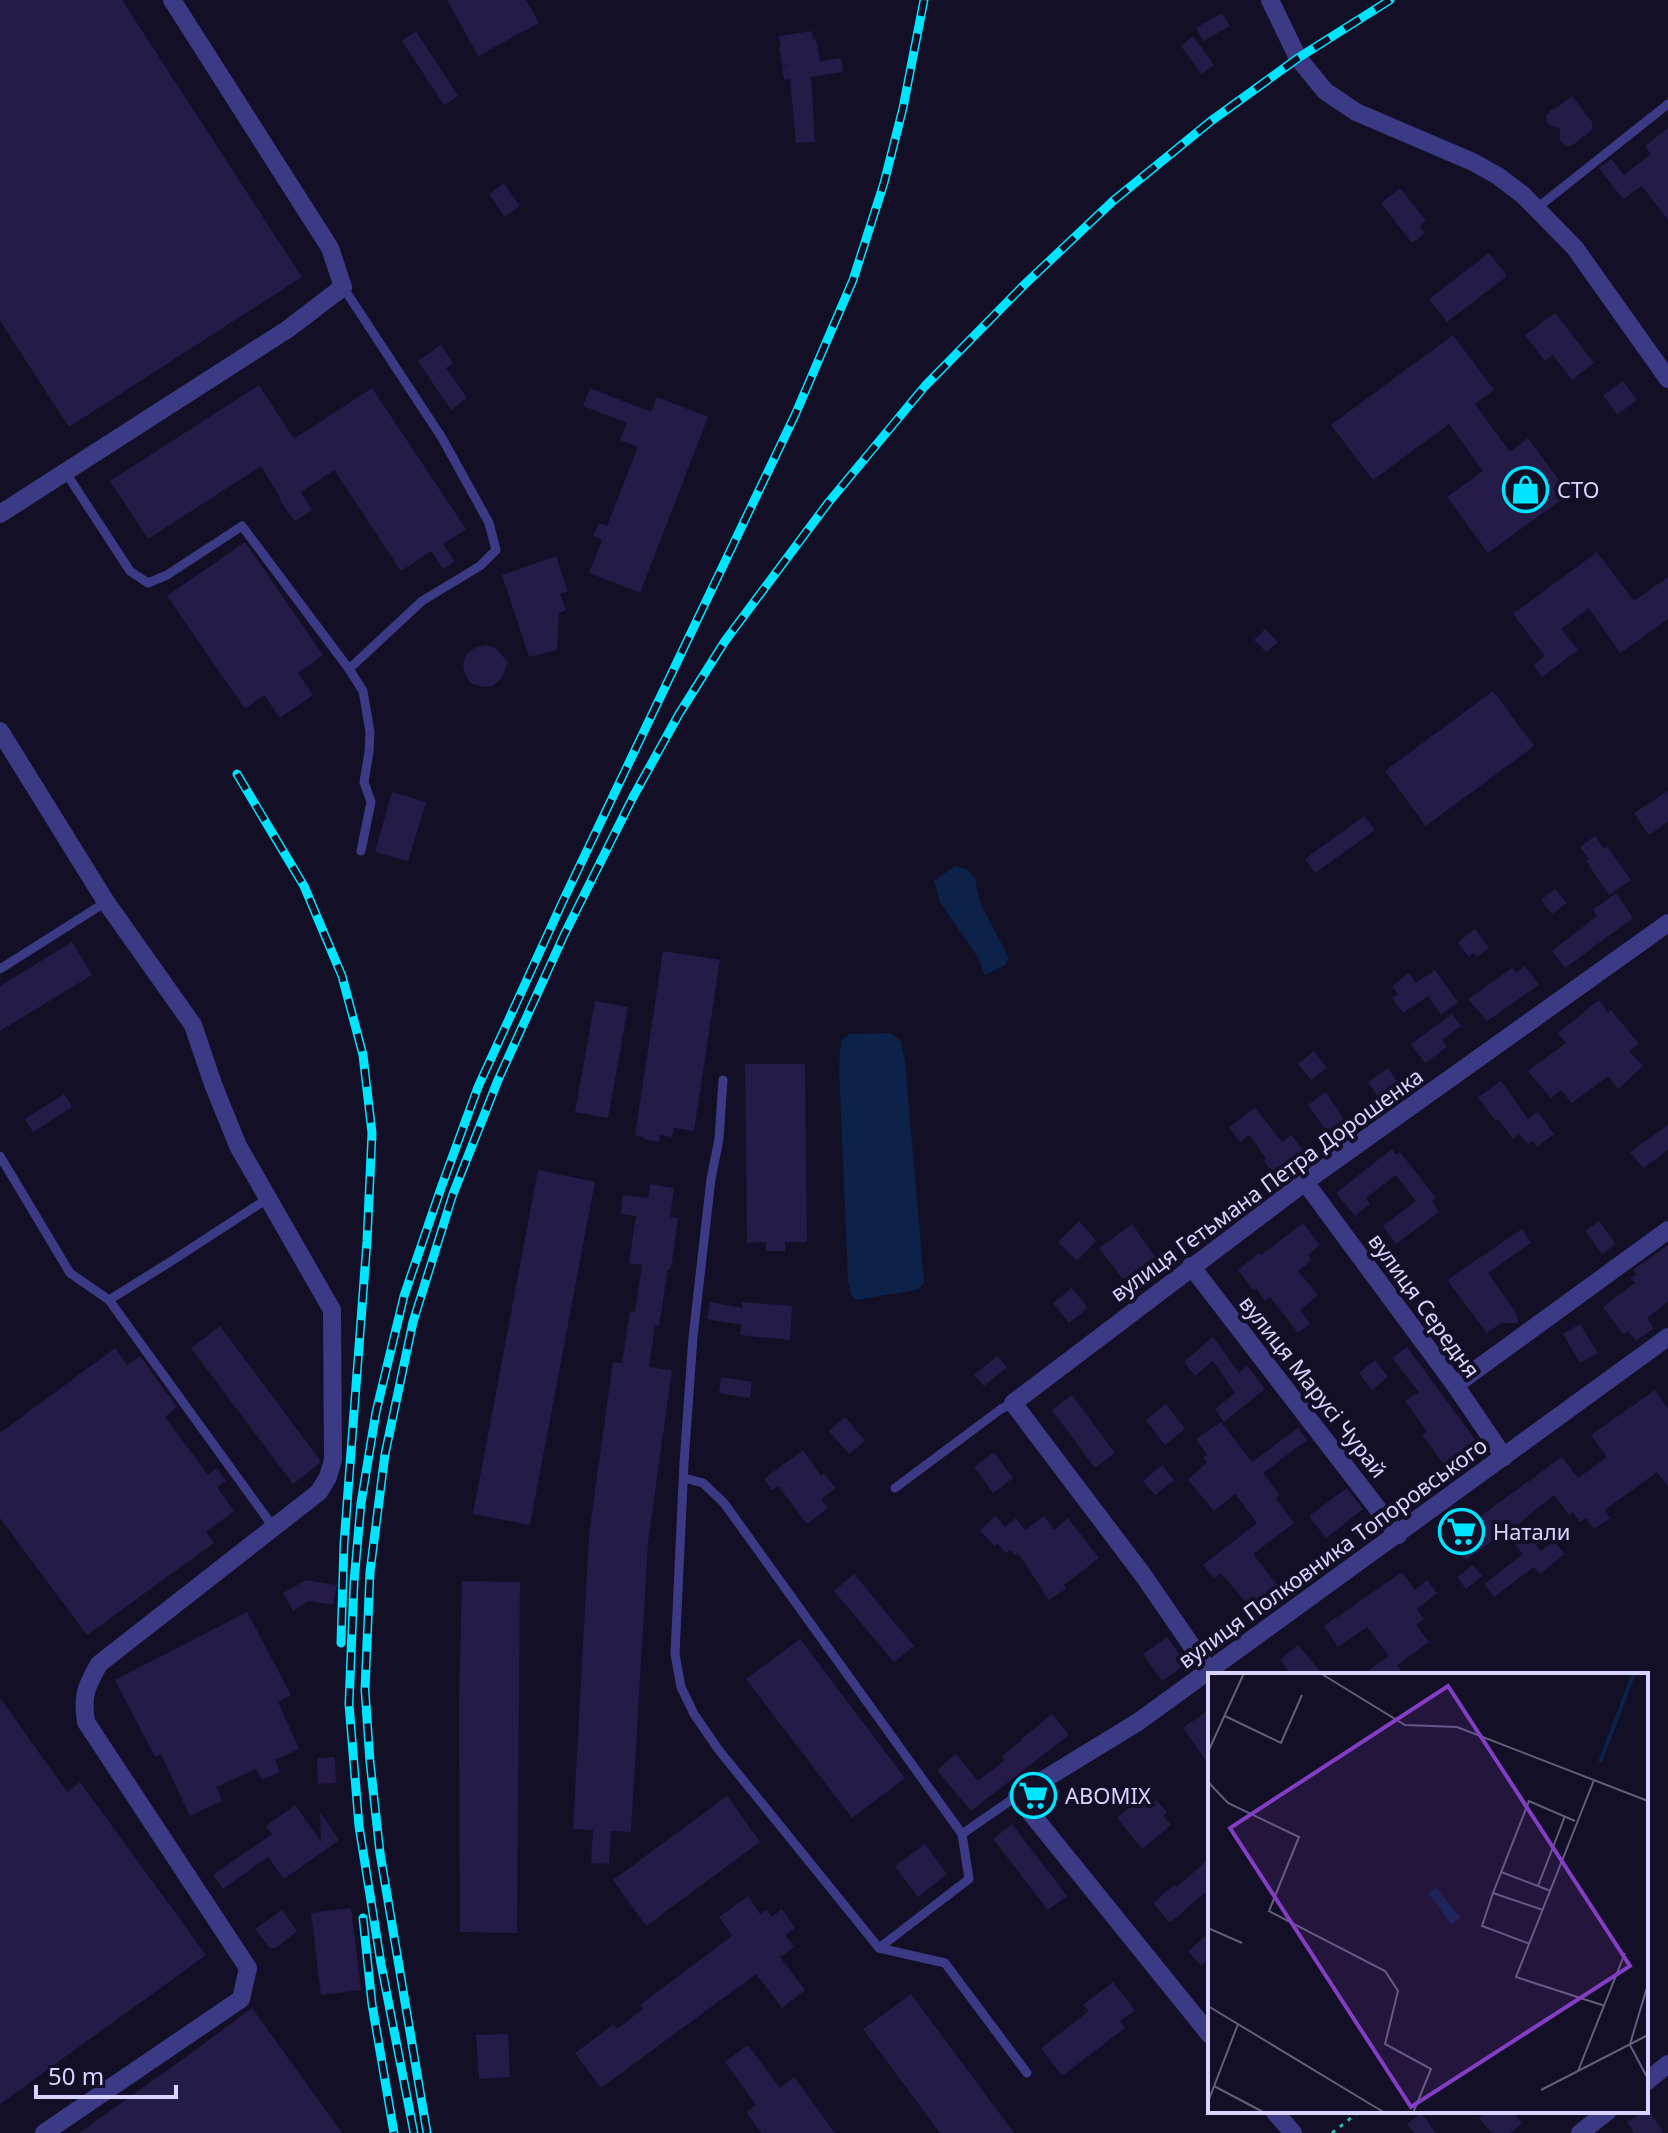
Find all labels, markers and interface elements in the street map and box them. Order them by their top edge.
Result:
shop icon: СТО [1502,465,1550,513]
place label: СТО [1557,474,1600,504]
street label: вулиця Гетьмана Петра Дорошенка [1104,1060,1428,1308]
street label: вулиця Середня [1362,1227,1488,1383]
street label: вулиця Марусі Чурай [1233,1289,1395,1483]
street label: вулиця Полковника Топоровського [1171,1430,1493,1674]
supermarket icon: Натали [1438,1507,1486,1555]
place label: Натали [1493,1516,1570,1546]
inset map [1208,1673,1648,2113]
supermarket icon: ABOMIX [1010,1771,1058,1819]
place label: ABOMIX [1065,1780,1151,1810]
scale bar [36,2049,176,2099]
text: 50 m [48,2059,104,2092]

